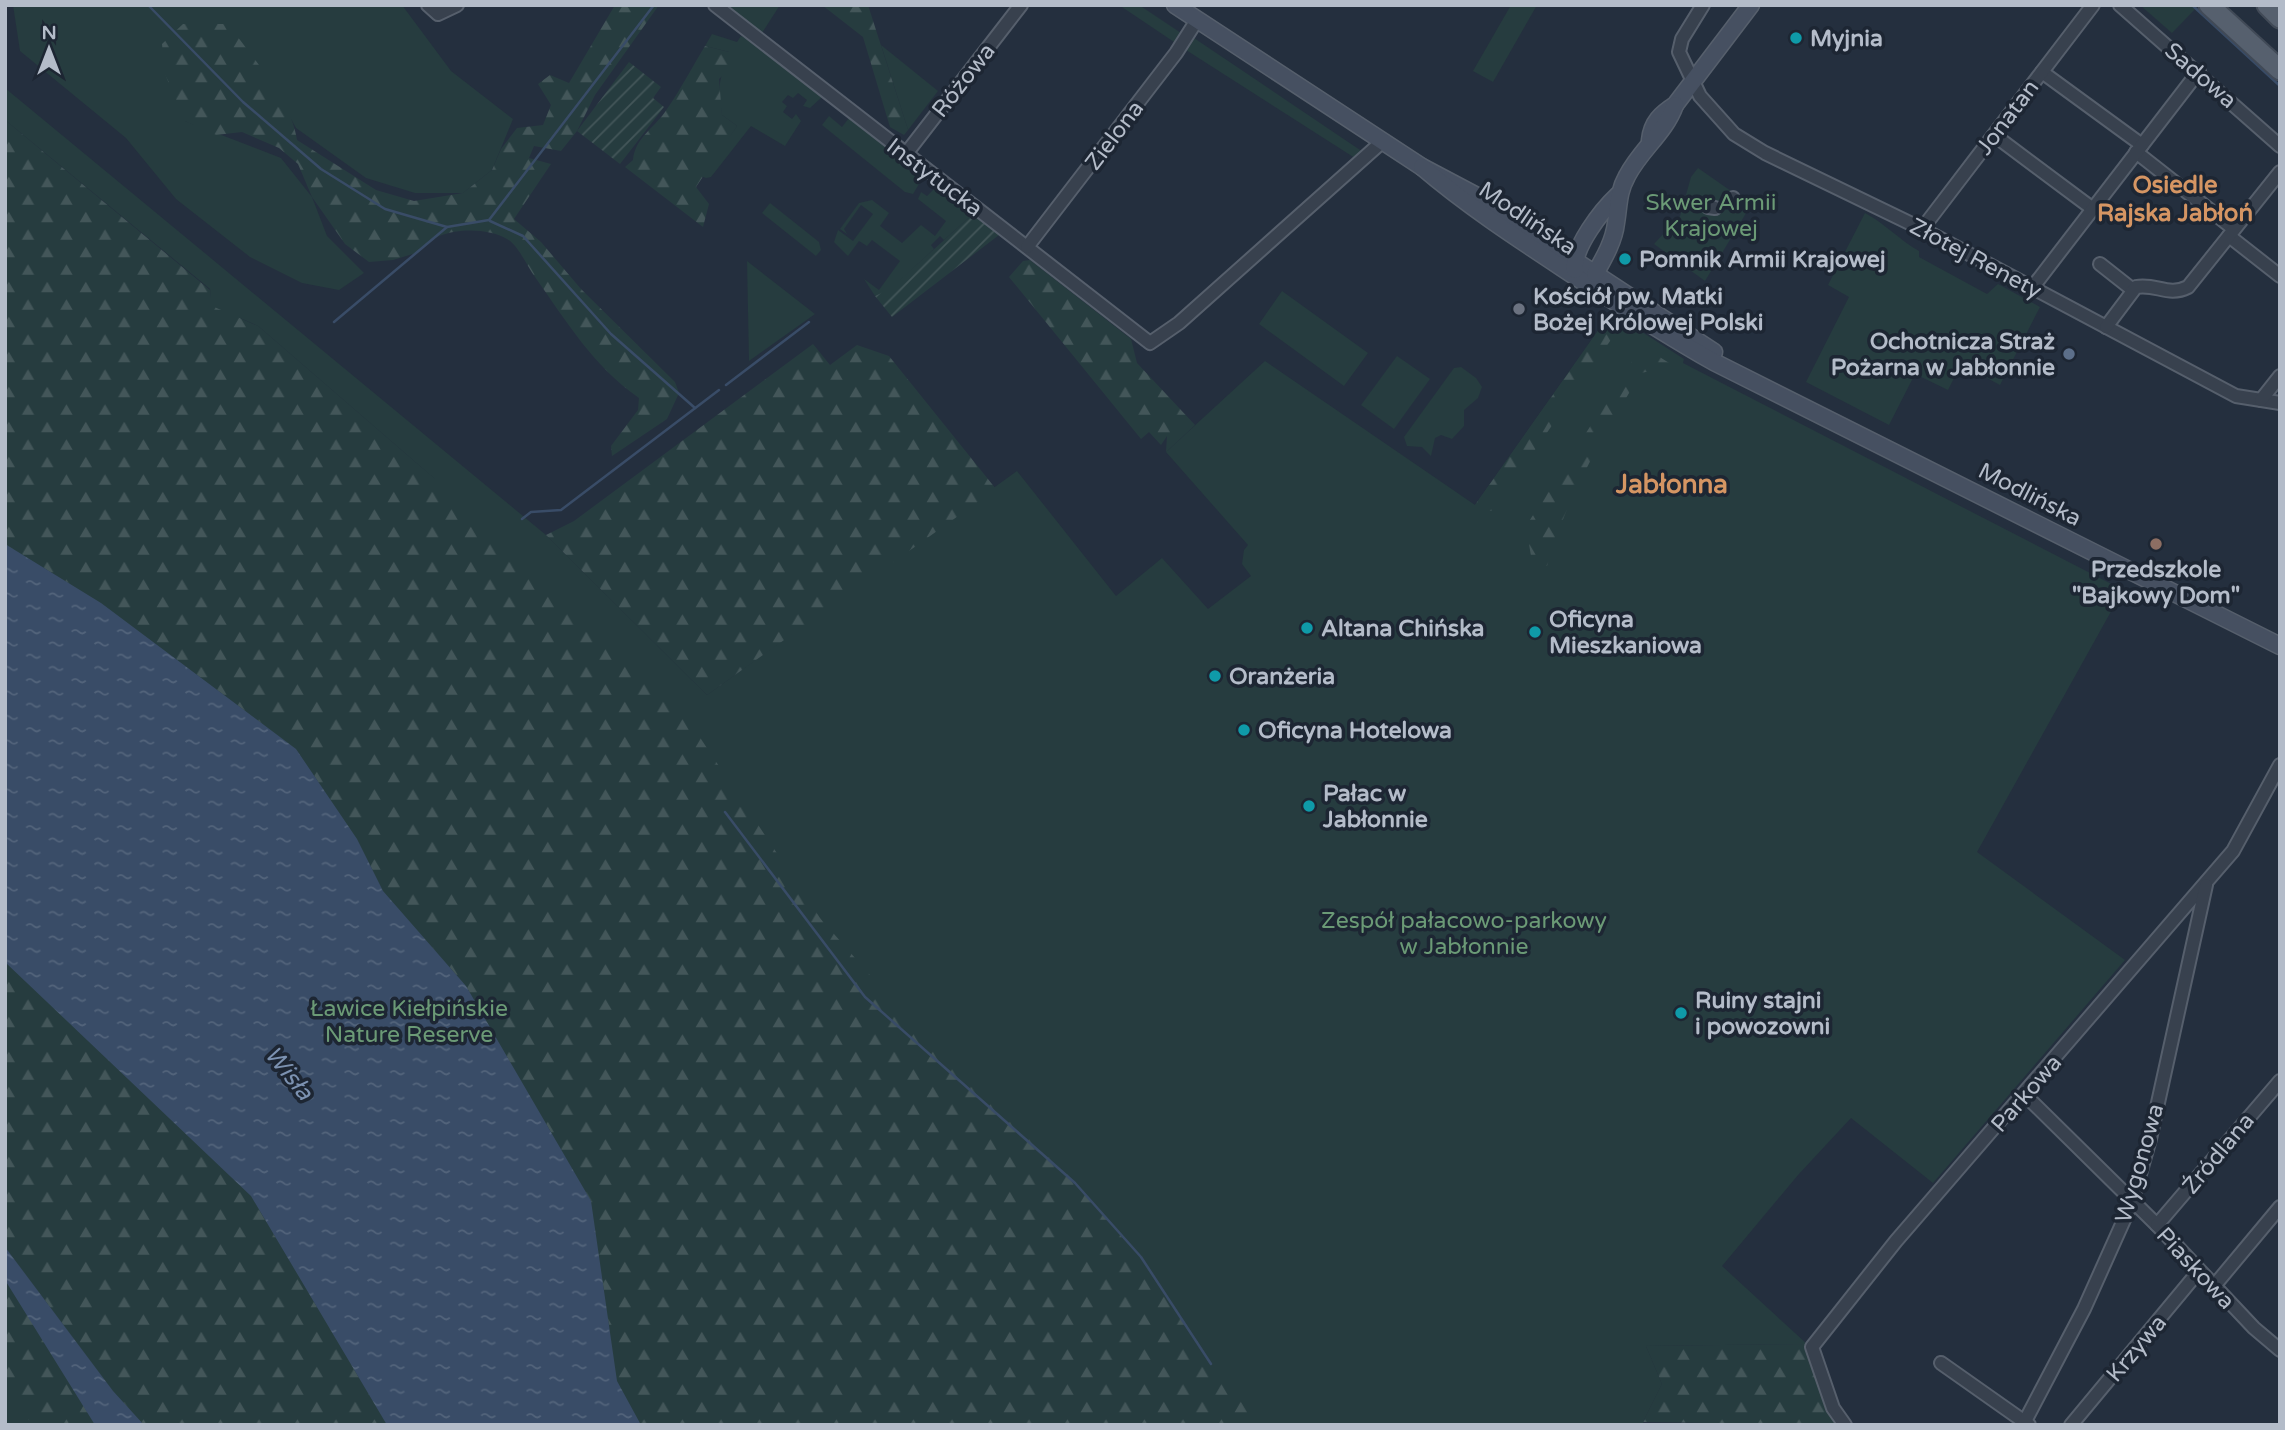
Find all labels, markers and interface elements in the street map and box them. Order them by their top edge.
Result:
north arrow [14,14,84,84]
text: N [41,22,57,44]
place label: Myjnia [1810,25,1883,53]
marker: Myjnia [1788,30,1804,46]
street label: Sadowa [2159,37,2242,115]
street label: Różowa [926,38,1001,123]
street label: Jonatan [1970,74,2045,161]
street label: Zielona [1080,95,1150,176]
street label: Instytucka [881,133,988,223]
district label: Osiedle Rajska Jabłoń [2097,171,2253,228]
street label: Modlińska [1473,176,1582,262]
park label: Skwer Armii Krajowej [1646,189,1776,243]
street label: Złotej Renety [1905,212,2046,305]
place label: Pomnik Armii Krajowej [1639,246,1886,274]
marker: Pomnik Armii Krajowej [1617,251,1633,267]
place label: Kościół pw. Matki Bożej Królowej Polski [1533,283,1764,337]
marker: Kościół pw. Matki Bożej Królowej Polski [1511,301,1527,317]
place label: Ochotnicza Straż Pożarna w Jabłonnie [1831,328,2055,382]
marker: Ochotnicza Straż Pożarna w Jabłonnie [2061,346,2077,362]
street label: Modlińska [1973,457,2086,533]
district label: Jabłonna [1615,469,1728,500]
marker: Przedszkole "Bajkowy Dom" [2148,536,2164,552]
place label: Przedszkole "Bajkowy Dom" [2072,556,2240,610]
place label: Oficyna Mieszkaniowa [1549,606,1702,660]
place label: Altana Chińska [1321,615,1484,643]
marker: Altana Chińska [1299,620,1315,636]
marker: Oficyna Mieszkaniowa [1527,624,1543,640]
place label: Oranżeria [1229,663,1335,691]
marker: Oranżeria [1207,668,1223,684]
place label: Oficyna Hotelowa [1258,717,1452,745]
marker: Oficyna Hotelowa [1236,722,1252,738]
place label: Pałac w Jabłonnie [1322,780,1428,834]
marker: Pałac w Jabłonnie [1301,798,1317,814]
park label: Zespół pałacowo-parkowy w Jabłonnie [1321,907,1607,961]
place label: Ruiny stajni i powozowni [1695,987,1830,1041]
park label: Ławice Kiełpińskie Nature Reserve [310,995,508,1049]
marker: Ruiny stajni i powozowni [1673,1005,1689,1021]
water label: Wisła [258,1040,319,1107]
street label: Parkowa [1985,1049,2068,1138]
street label: Wygonowa [2110,1101,2170,1226]
street label: Źródlana [2177,1107,2261,1200]
street label: Piaskowa [2150,1222,2240,1316]
street label: Krzywa [2101,1309,2173,1388]

